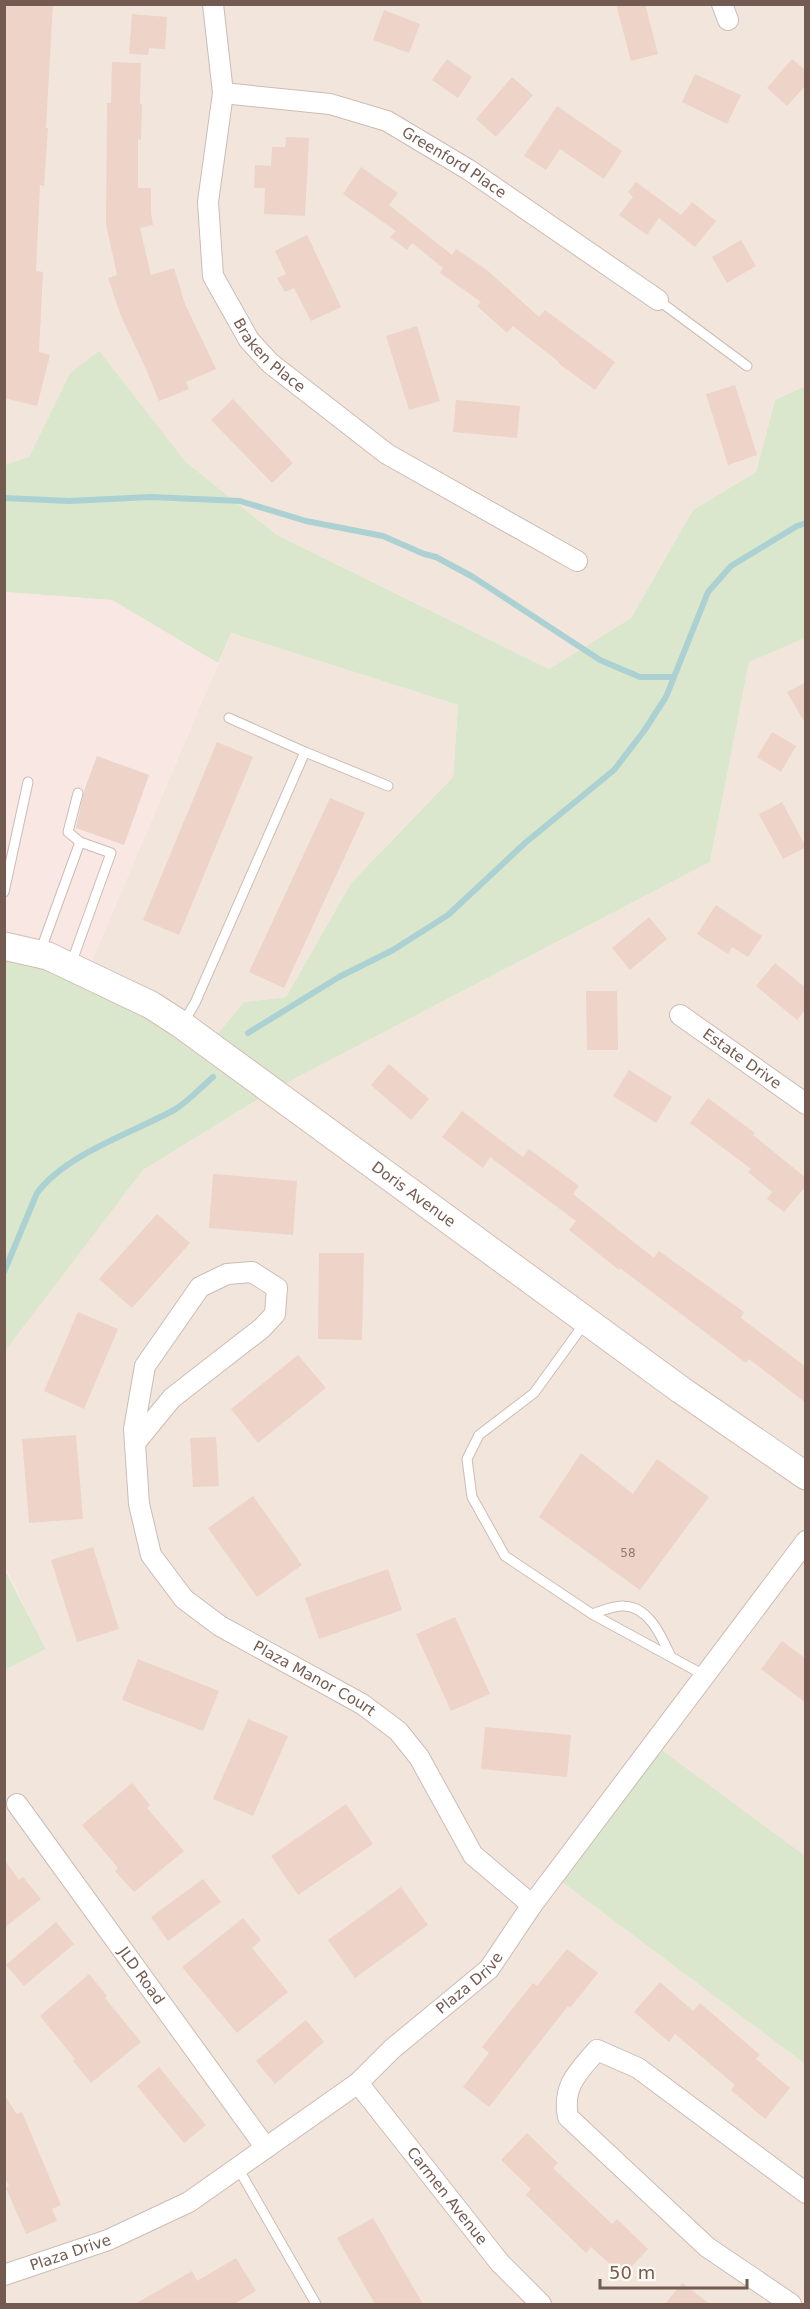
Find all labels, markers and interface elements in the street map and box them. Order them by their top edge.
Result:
street label: Greenford Place [399,123,510,202]
street label: Braken Place [229,315,309,396]
street label: Estate Drive [699,1025,785,1093]
street label: Doris Avenue [368,1158,459,1231]
house number: 58 [620,1546,636,1560]
street label: Plaza Manor Court [250,1637,379,1720]
street label: JLD Road [114,1943,168,2008]
street label: Plaza Drive [432,1949,507,2018]
street label: Carmen Avenue [403,2144,491,2249]
street label: Plaza Drive [28,2231,113,2275]
scale bar [600,2252,747,2290]
text: 50 m [609,2262,655,2283]

